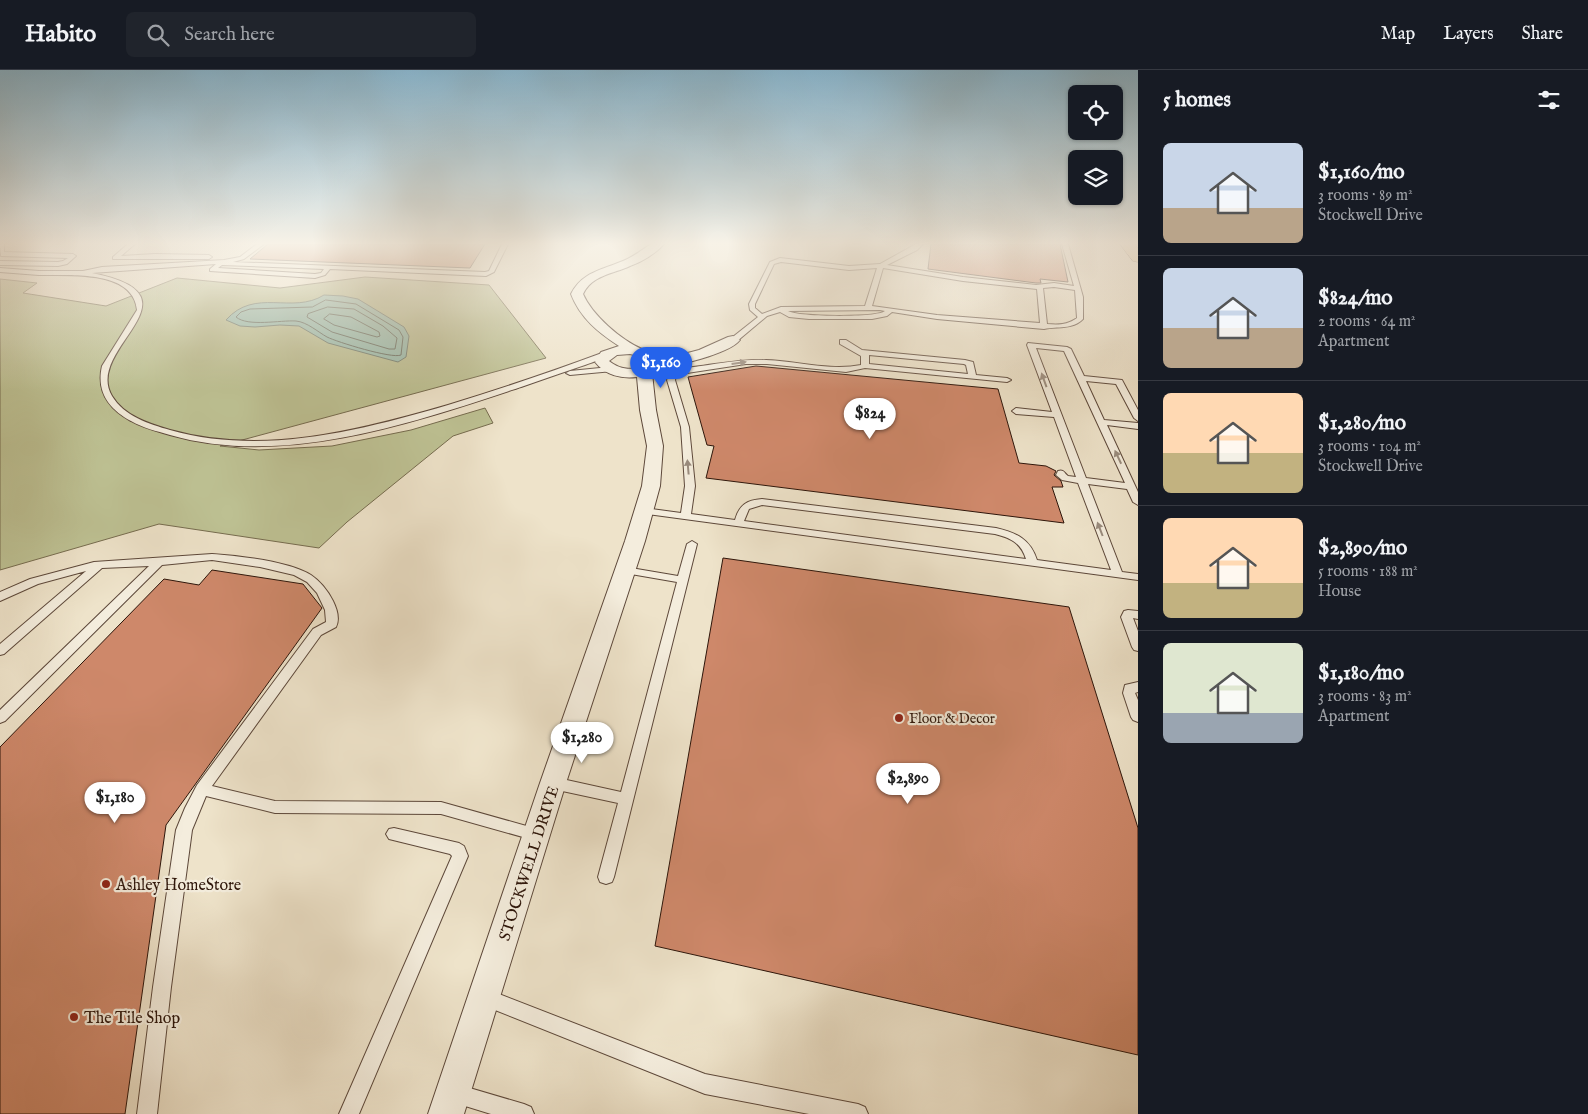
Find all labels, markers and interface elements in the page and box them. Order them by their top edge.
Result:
search box [126,12,476,57]
text: Habito [25,19,96,50]
icon: search [144,21,172,49]
text: Search here [184,23,275,47]
text: Map [1381,23,1415,46]
text: Layers [1443,23,1494,46]
text: Share [1522,23,1563,46]
map controls [1068,85,1123,205]
button: locate [1068,85,1123,140]
icon: filters [1535,86,1563,114]
text: 5 homes [1163,87,1231,114]
button: layers [1068,150,1123,205]
text: $1,160/mo [1318,159,1405,186]
icon: home [1203,163,1263,223]
text: 3 rooms · 89 m² [1318,186,1413,206]
text: Stockwell Drive [1318,206,1423,226]
text: $824/mo [1318,285,1393,312]
icon: home [1203,288,1263,348]
text: 2 rooms · 64 m² [1318,312,1416,332]
text: Apartment [1318,332,1389,352]
pin: $1,160 [620,346,702,389]
text: $1,160 [641,353,681,373]
one-way arrow [732,359,748,367]
one-way arrow [1040,372,1048,387]
pin: $824 [840,398,900,440]
text: $824 [855,404,885,424]
text: $1,280/mo [1318,410,1406,437]
icon: home [1203,413,1263,473]
text: 3 rooms · 104 m² [1318,437,1421,457]
one-way arrow [1113,450,1121,464]
text: Stockwell Drive [1318,457,1423,477]
one-way arrow [684,459,692,475]
one-way arrow [1096,521,1104,536]
text: $2,890/mo [1318,535,1407,562]
icon: home [1203,538,1263,598]
text: 5 rooms · 188 m² [1318,562,1418,582]
text: House [1318,582,1361,602]
text: $1,180/mo [1318,660,1404,687]
icon: home [1203,663,1263,723]
text: 3 rooms · 83 m² [1318,687,1412,707]
text: Apartment [1318,707,1389,727]
place label: Floor & Decor [909,710,995,728]
marker: Floor & Decor [893,712,905,724]
pin: $1,280 [541,722,623,764]
text: $1,280 [562,728,602,748]
pin: $2,890 [867,762,949,805]
text: $2,890 [887,769,929,789]
pin: $1,180 [74,782,156,824]
street label: STOCKWELL DRIVE [495,784,564,944]
text: $1,180 [95,788,135,808]
place label: Ashley HomeStore [115,876,241,896]
marker: Ashley HomeStore [100,878,112,890]
place label: The Tile Shop [84,1009,180,1029]
marker: The Tile Shop [68,1011,80,1023]

